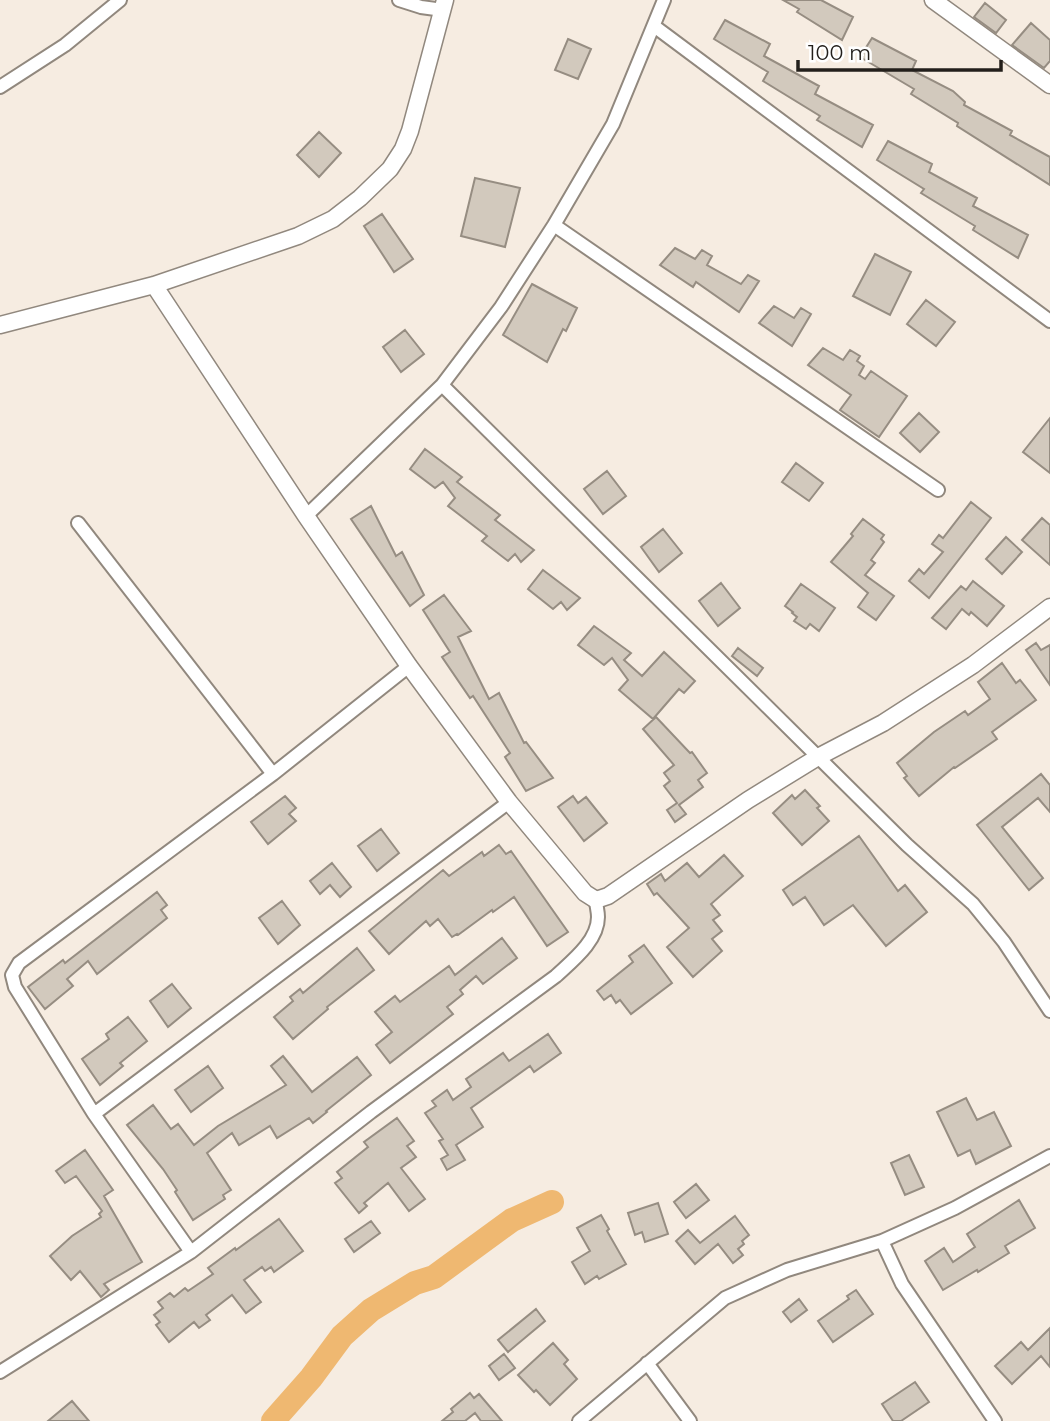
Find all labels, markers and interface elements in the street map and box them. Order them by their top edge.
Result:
scale bar [798,28,1001,72]
text: 100 m [808,40,871,65]

